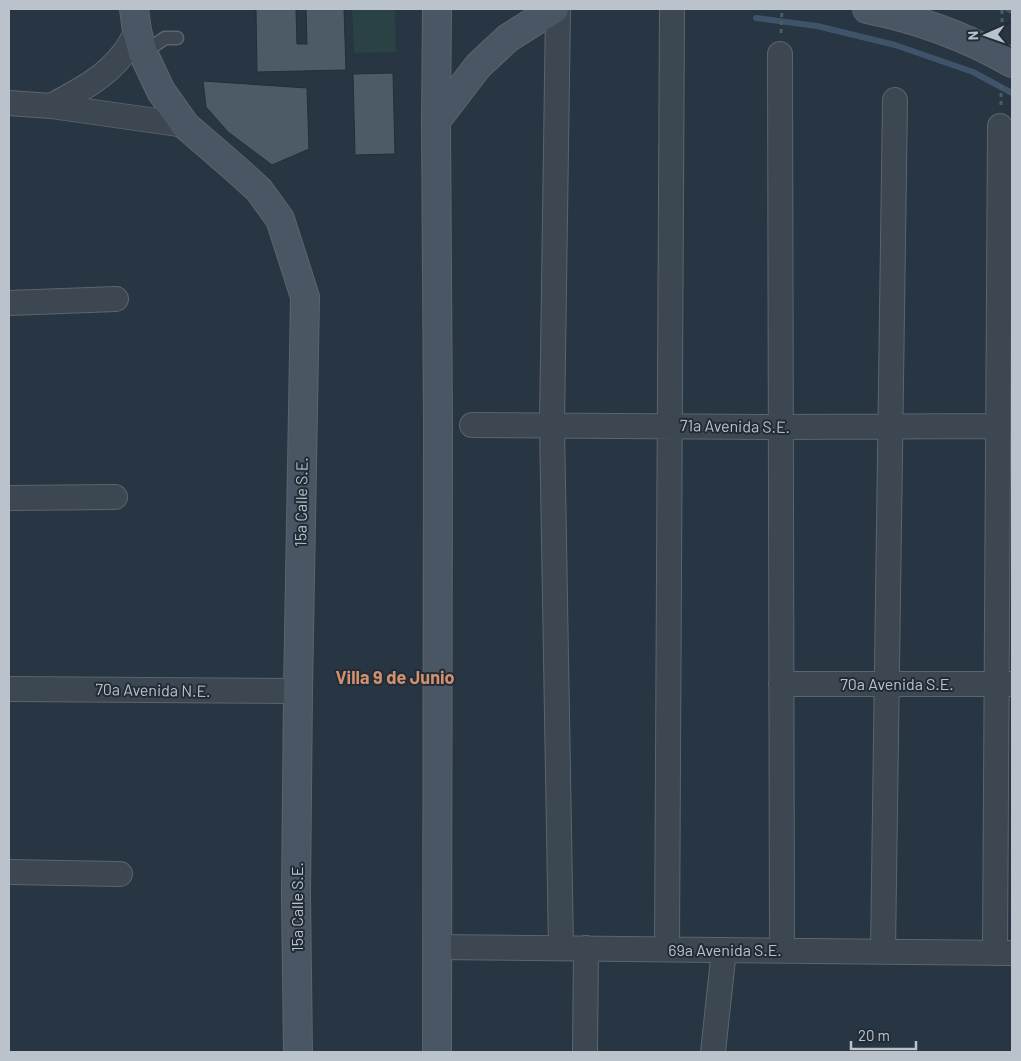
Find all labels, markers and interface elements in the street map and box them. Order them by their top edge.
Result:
north arrow [961,10,1011,60]
text: N [964,31,981,40]
street label: 71a Avenida S.E. [680,415,790,436]
street label: 15a Calle S.E. [290,457,311,547]
district label: Villa 9 de Junio [335,666,455,688]
street label: 70a Avenida S.E. [840,674,954,693]
street label: 70a Avenida N.E. [95,679,211,700]
street label: 15a Calle S.E. [287,862,306,952]
street label: 69a Avenida S.E. [668,940,782,959]
scale bar [851,1018,916,1050]
text: 20 m [858,1026,890,1044]

